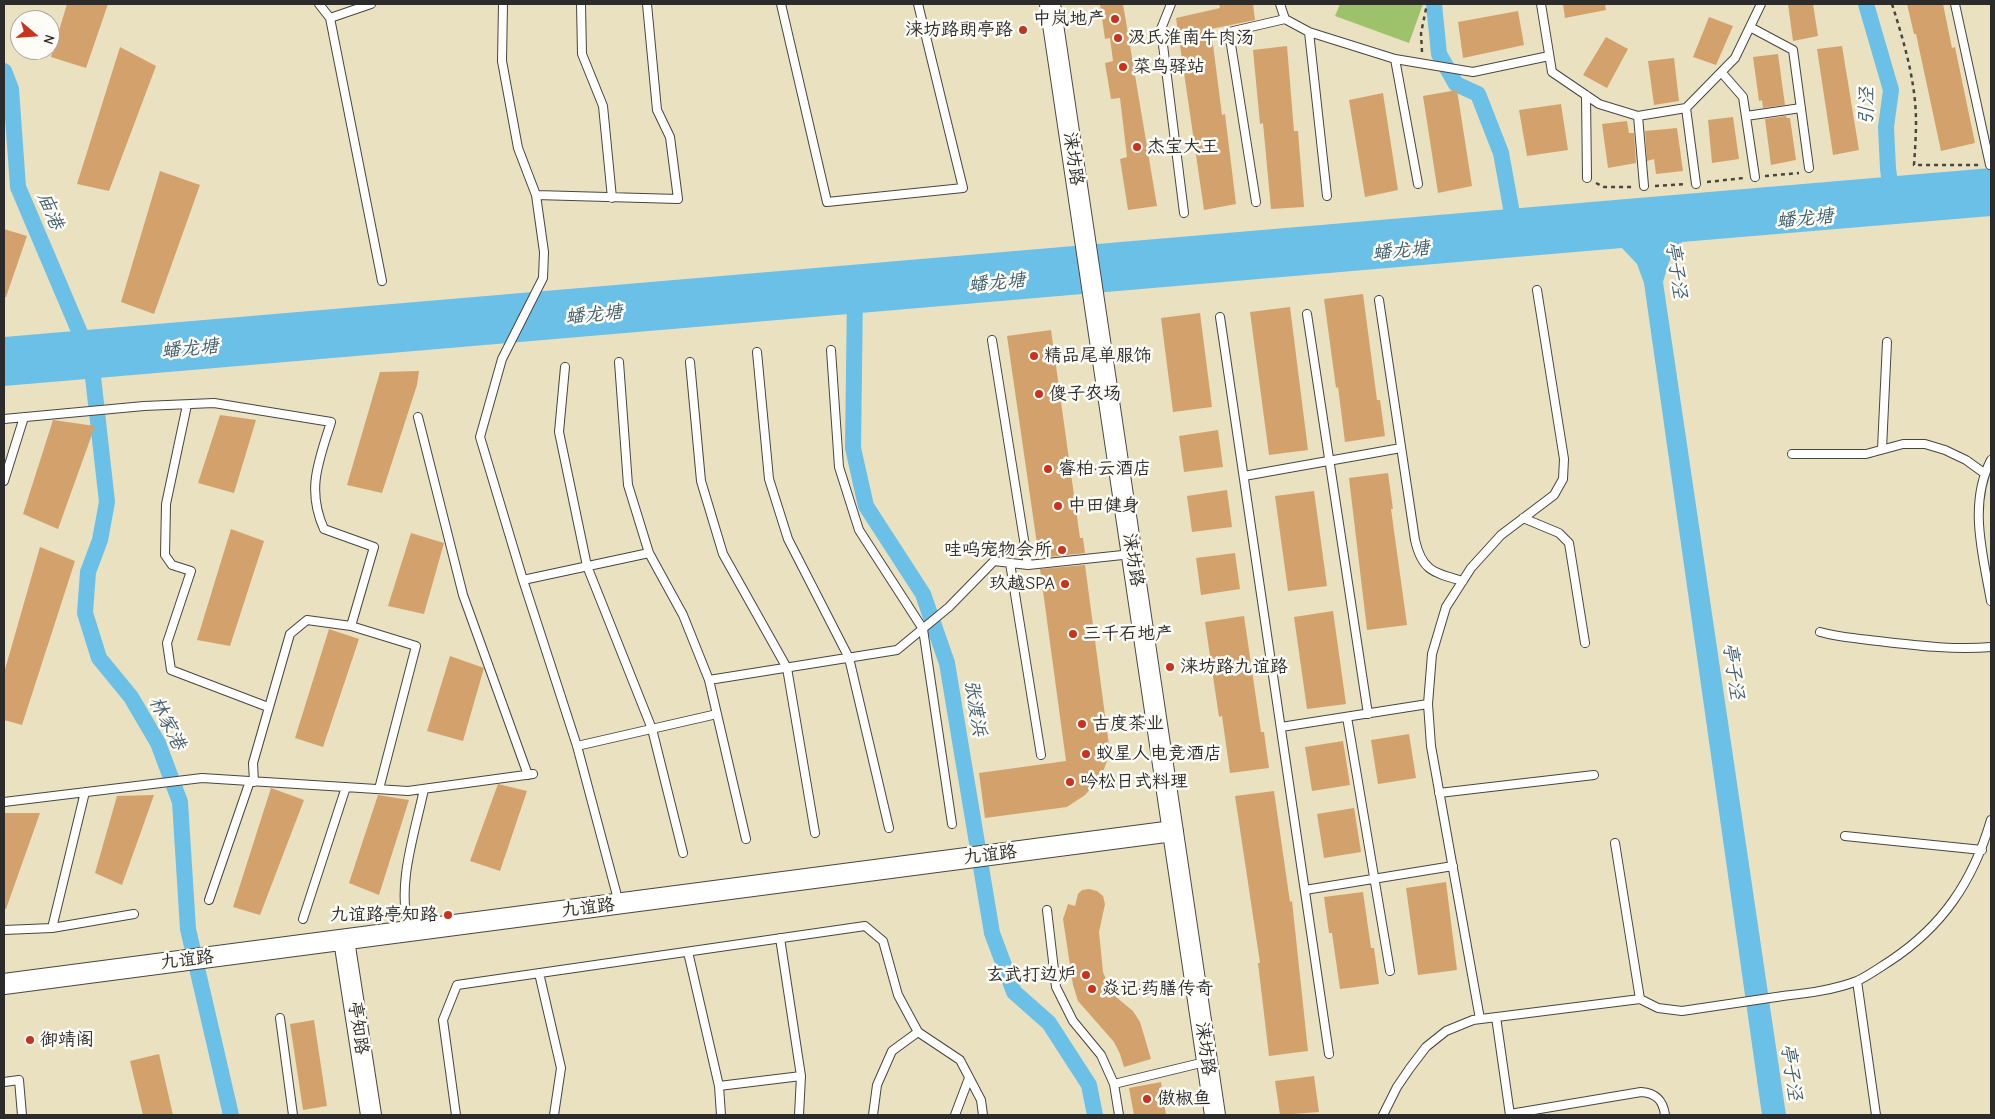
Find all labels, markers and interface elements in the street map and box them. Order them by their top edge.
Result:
place label: 中岚地产 [1033,8,1105,30]
north arrow [10,10,60,60]
marker: 中岚地产 [1109,13,1121,25]
place label: 涞坊路朗亭路 [905,19,1013,41]
marker: 涞坊路朗亭路 [1017,24,1029,36]
place label: 汲氏淮南牛肉汤 [1128,27,1254,49]
marker: 汲氏淮南牛肉汤 [1112,32,1124,44]
text: N [39,33,58,46]
place label: 菜鸟驿站 [1133,56,1205,78]
marker: 菜鸟驿站 [1117,61,1129,73]
water label: 引泾 [1855,87,1879,125]
street label: 涞坊路 [1059,131,1087,187]
place label: 杰宝大王 [1147,136,1219,158]
marker: 杰宝大王 [1131,141,1143,153]
water label: 庙港 [32,189,68,233]
water label: 蟠龙塘 [1776,205,1834,233]
water label: 蟠龙塘 [1372,237,1430,265]
water label: 亭子泾 [1661,240,1691,300]
water label: 蟠龙塘 [968,269,1026,297]
water label: 蟠龙塘 [565,301,623,329]
water label: 蟠龙塘 [161,335,219,363]
place label: 精品尾单服饰 [1044,345,1152,367]
marker: 精品尾单服饰 [1028,350,1040,362]
place label: 傻子农场 [1049,383,1121,405]
marker: 傻子农场 [1033,388,1045,400]
place label: 睿柏·云酒店 [1058,458,1151,480]
marker: 睿柏·云酒店 [1042,463,1054,475]
place label: 中田健身 [1068,495,1140,517]
marker: 中田健身 [1052,500,1064,512]
street label: 涞坊路 [1118,532,1148,588]
place label: 哇呜宠物会所 [944,539,1052,561]
marker: 哇呜宠物会所 [1056,544,1068,556]
place label: 玖越SPA [989,573,1055,595]
marker: 玖越SPA [1059,578,1071,590]
place label: 三千石地产 [1083,623,1173,645]
marker: 三千石地产 [1067,628,1079,640]
water label: 亭子泾 [1718,641,1748,701]
place label: 涞坊路九谊路 [1180,656,1288,678]
marker: 涞坊路九谊路 [1164,661,1176,673]
water label: 张渡浜 [959,678,991,738]
water label: 林家港 [144,692,190,754]
place label: 古度茶业 [1092,713,1164,735]
marker: 古度茶业 [1076,718,1088,730]
place label: 蚁星人电竞酒店 [1096,743,1222,765]
marker: 蚁星人电竞酒店 [1080,748,1092,760]
place label: 吟松日式料理 [1080,771,1188,793]
marker: 吟松日式料理 [1064,776,1076,788]
street label: 九谊路 [962,841,1018,869]
street label: 九谊路 [560,894,616,922]
place label: 九谊路亭知路 [330,904,438,926]
marker: 九谊路亭知路 [442,909,454,921]
street label: 九谊路 [159,946,215,974]
place label: 玄武打边炉 [986,964,1076,986]
marker: 玄武打边炉 [1080,969,1092,981]
place label: 焱记·药膳传奇 [1102,978,1213,1000]
marker: 焱记·药膳传奇 [1086,983,1098,995]
street label: 亭知路 [344,1000,372,1056]
street label: 涞坊路 [1191,1021,1219,1077]
place label: 御靖阁 [40,1029,94,1051]
marker: 御靖阁 [24,1034,36,1046]
water label: 亭子泾 [1776,1042,1806,1102]
place label: 傲椒鱼 [1157,1088,1211,1110]
marker: 傲椒鱼 [1141,1093,1153,1105]

